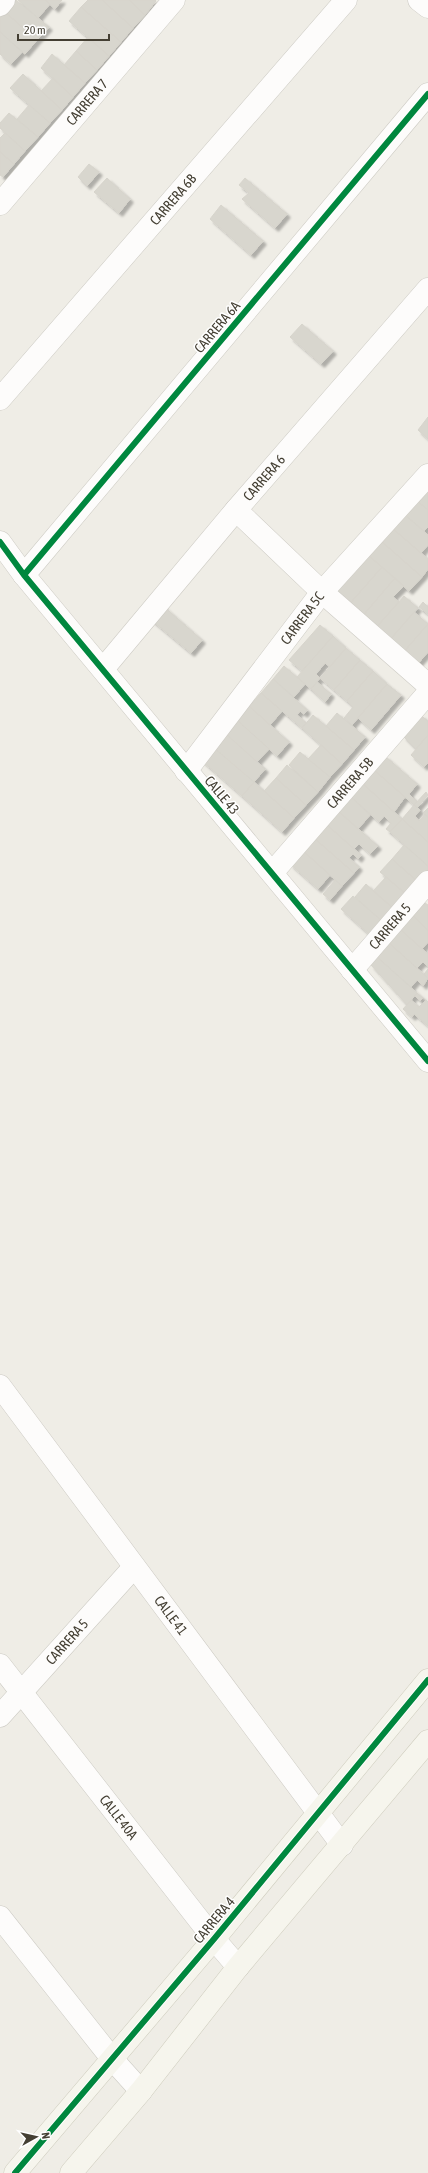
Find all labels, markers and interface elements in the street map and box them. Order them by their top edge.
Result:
scale bar [18,16,109,42]
text: 20 m [24,23,46,37]
street label: CARRERA 7 [63,76,111,128]
street label: CARRERA 6B [147,171,200,228]
street label: CARRERA 6A [191,298,243,356]
street label: CARRERA 6 [240,451,289,504]
street label: CARRERA 5C [277,588,328,648]
street label: CARRERA 5B [324,754,377,812]
street label: CALLE 43 [201,773,243,817]
street label: CARRERA 5 [366,900,414,952]
street label: CALLE 41 [151,1592,191,1638]
street label: CARRERA 5 [42,1616,91,1668]
street label: CALLE 40A [96,1792,141,1843]
street label: CARRERA 4 [190,1893,238,1946]
north arrow [16,2117,56,2157]
text: N [40,2132,52,2140]

